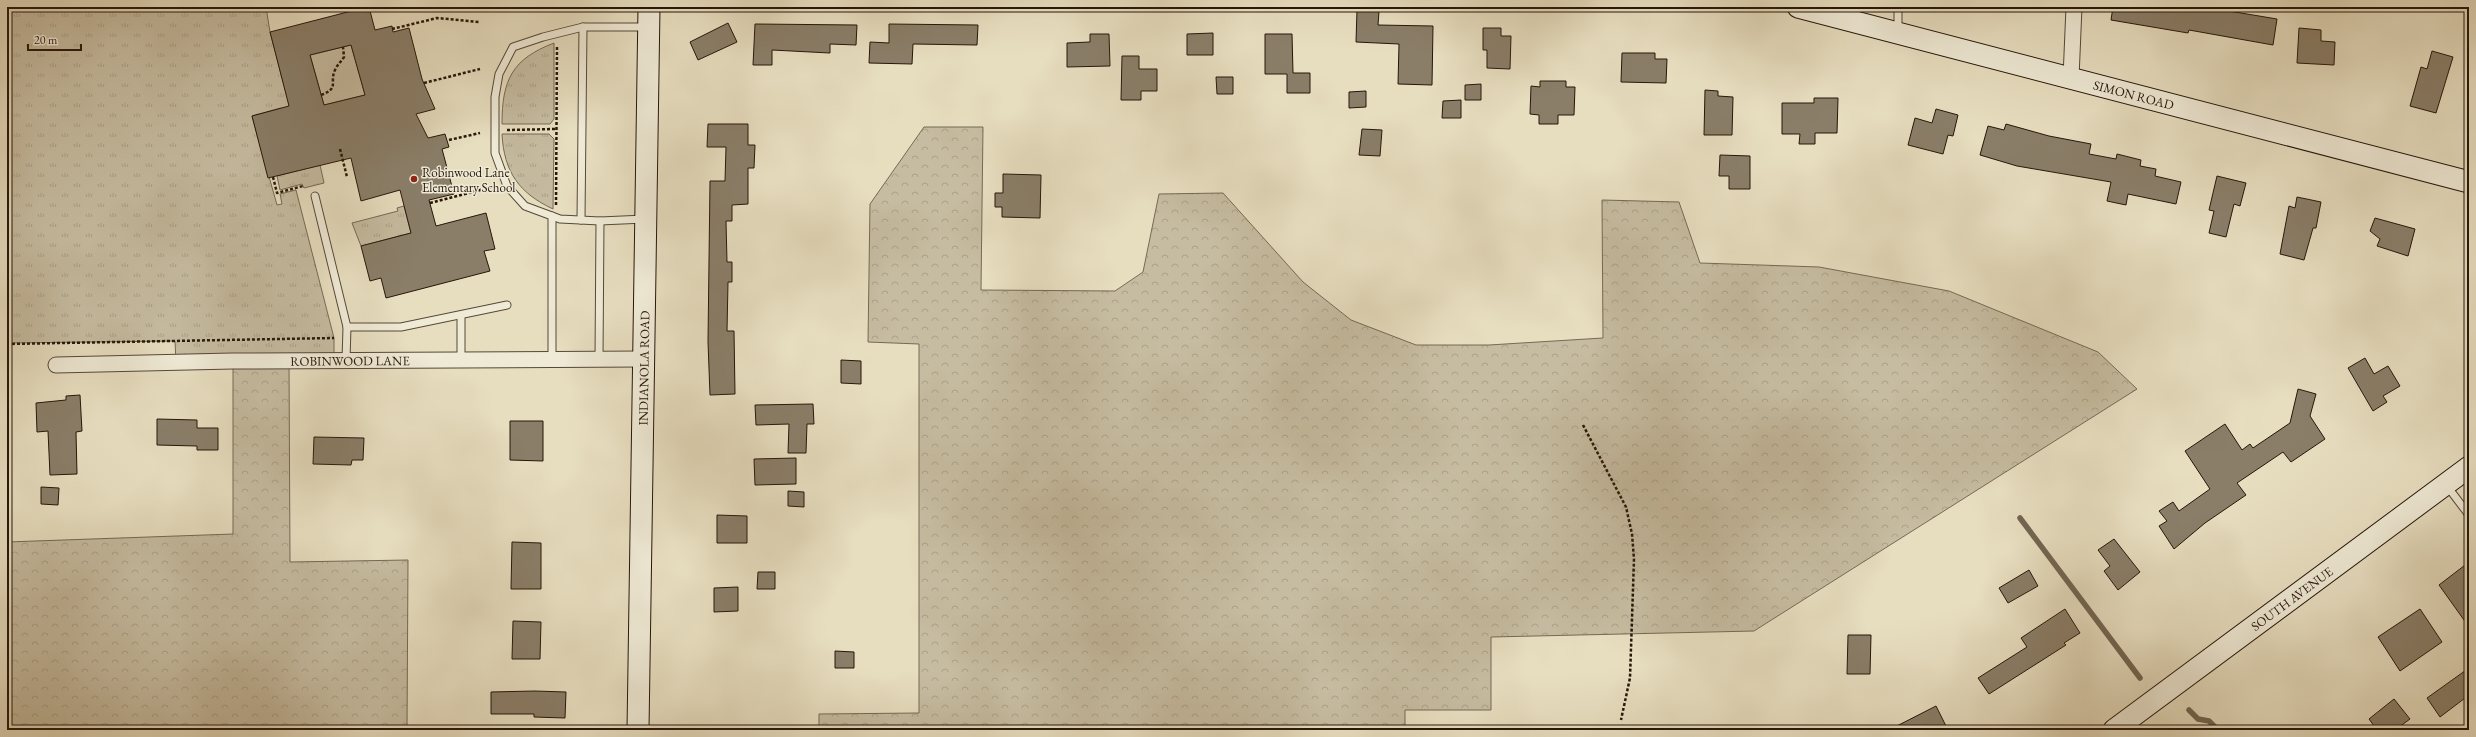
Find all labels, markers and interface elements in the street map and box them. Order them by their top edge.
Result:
scale bar [28,26,81,52]
text: 20 m [34,32,58,48]
street label: SIMON ROAD [2092,76,2176,113]
place label: Robinwood Lane Elementary School [422,164,515,196]
marker: Robinwood Lane Elementary School [409,174,419,184]
street label: INDIANOLA ROAD [634,310,653,426]
street label: ROBINWOOD LANE [290,352,410,369]
street label: SOUTH AVENUE [2247,562,2336,634]

